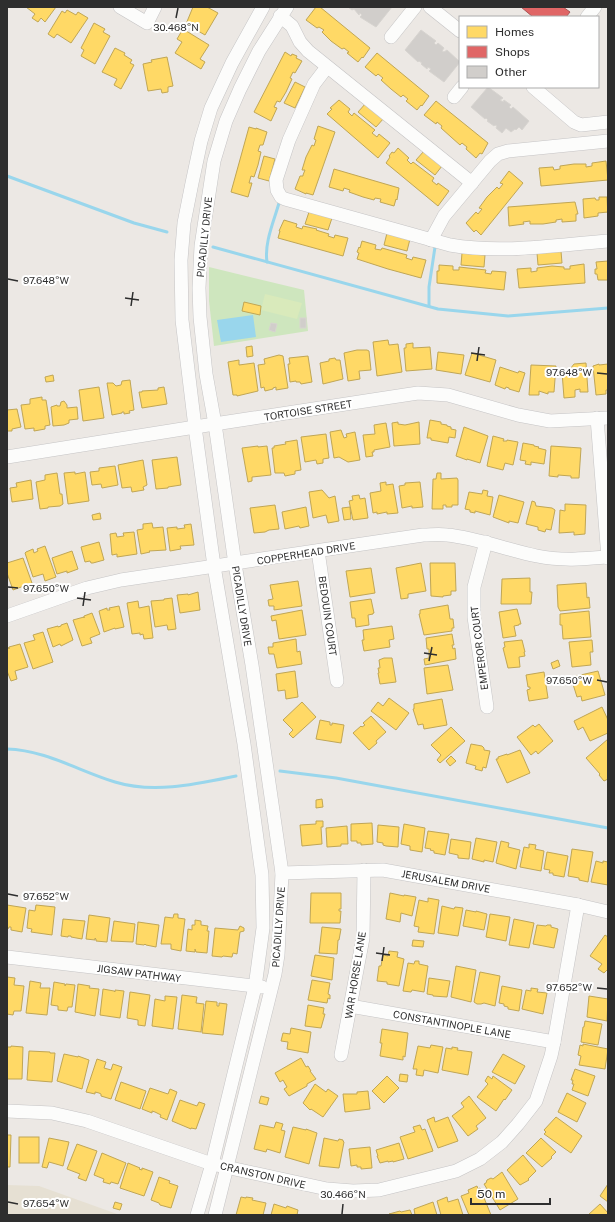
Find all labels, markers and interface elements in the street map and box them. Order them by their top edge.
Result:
legend [459,16,599,88]
text: 30.468°N [153,21,199,33]
text: Homes [495,25,534,39]
text: Shops [495,45,530,59]
text: Other [495,65,527,79]
street label: PICADILLY DRIVE [194,196,214,278]
text: 97.648°W [23,274,70,286]
text: 97.648°W [546,366,593,378]
street label: TORTOISE STREET [263,397,353,423]
street label: COPPERHEAD DRIVE [256,539,356,567]
street label: PICADILLY DRIVE [230,565,254,647]
street label: BEDOUIN COURT [316,575,340,657]
text: 97.650°W [23,582,69,594]
street label: EMPEROR COURT [468,605,490,691]
text: 97.650°W [546,674,592,686]
street label: JERUSALEM DRIVE [401,867,491,895]
street label: PICADILLY DRIVE [269,886,287,968]
text: 97.652°W [23,890,69,902]
street label: WAR HORSE LANE [342,930,368,1020]
street label: JIGSAW PATHWAY [96,962,182,984]
text: 97.652°W [546,981,592,993]
street label: CONSTANTINOPLE LANE [392,1008,512,1040]
street label: CRANSTON DRIVE [219,1159,307,1191]
scale bar [471,1180,550,1206]
text: 50 m [477,1187,505,1201]
text: 30.466°N [320,1188,366,1200]
text: 97.654°W [23,1197,70,1209]

